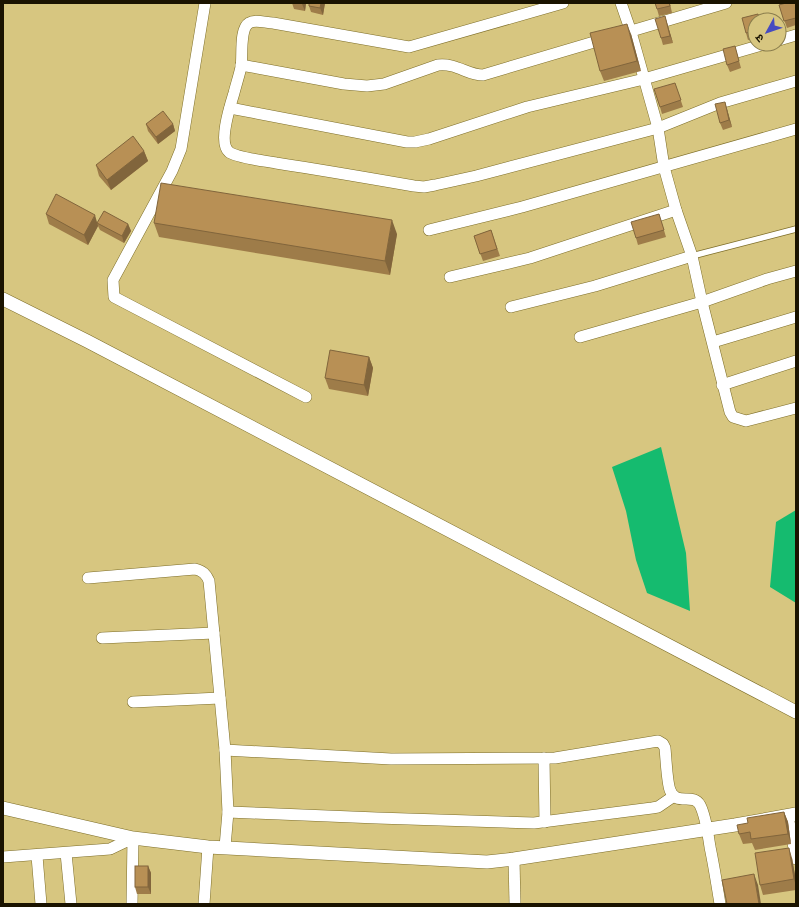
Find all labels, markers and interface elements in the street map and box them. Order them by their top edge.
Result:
north arrow [747,12,787,52]
text: उ [752,31,767,45]

